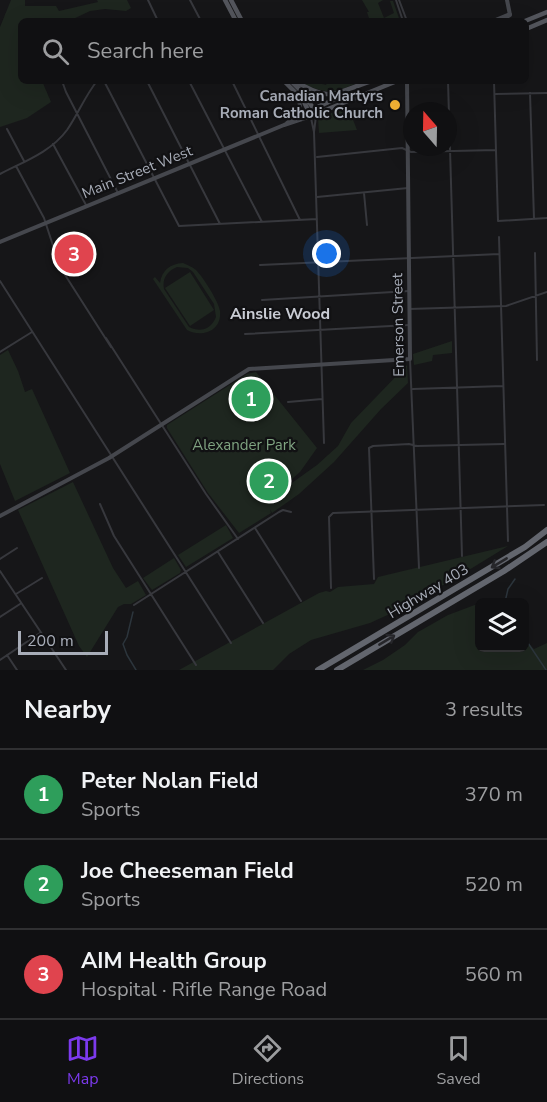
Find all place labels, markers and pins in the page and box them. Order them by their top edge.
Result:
place label: Canadian Martyrs Roman Catholic Church [220,86,383,123]
marker: Canadian Martyrs Roman Catholic Church [388,98,402,112]
pin: 3 [54,232,94,276]
pin: 1 [232,376,270,422]
pin: 2 [250,458,288,504]

